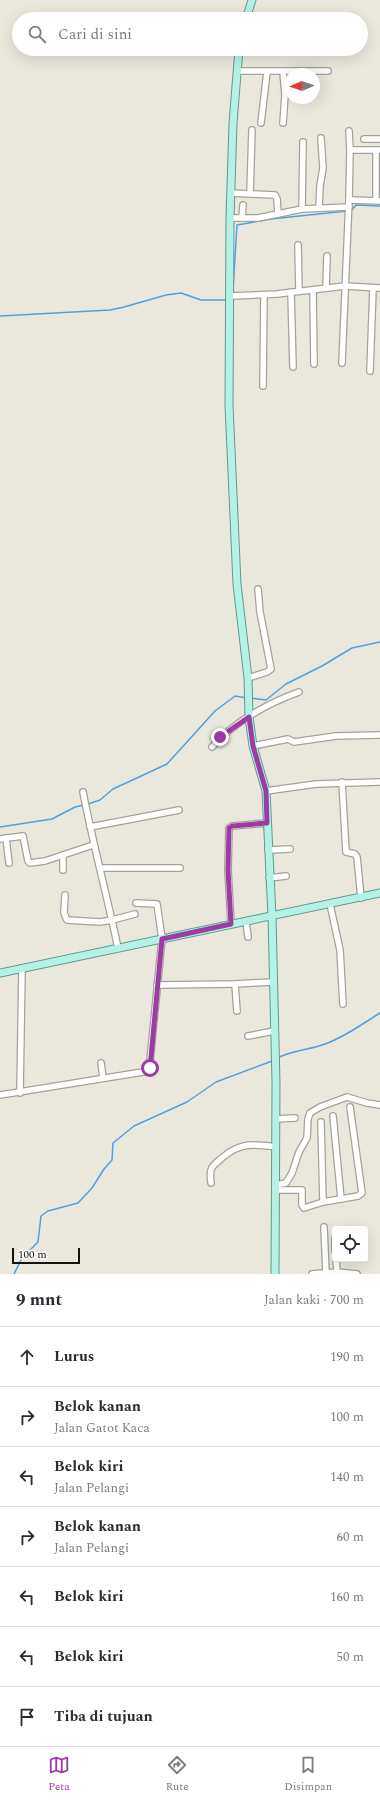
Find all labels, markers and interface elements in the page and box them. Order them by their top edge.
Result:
search box [12,12,368,56]
icon: search [26,23,48,45]
text: Cari di sini [58,23,132,46]
north arrow [284,68,320,104]
route end [211,728,229,746]
route start [141,1059,159,1077]
map controls [332,1226,368,1262]
button: locate [332,1226,368,1262]
scale bar [12,1246,80,1265]
text: 100 m [18,1246,47,1263]
text: 9 mnt [16,1287,62,1313]
text: Jalan kaki · 700 m [264,1290,364,1310]
text: Lurus [54,1345,94,1368]
icon: ahead [16,1346,38,1368]
text: 190 m [330,1347,364,1367]
text: Belok kanan [54,1395,141,1418]
icon: right [16,1406,38,1428]
text: 100 m [330,1407,364,1427]
text: Jalan Gatot Kaca [54,1418,150,1438]
text: Belok kiri [54,1455,123,1478]
icon: left [16,1466,38,1488]
text: 140 m [330,1467,364,1487]
text: Jalan Pelangi [54,1478,129,1498]
text: Belok kanan [54,1515,141,1538]
icon: right [16,1526,38,1548]
text: 60 m [337,1527,364,1547]
text: Jalan Pelangi [54,1538,129,1558]
text: Belok kiri [54,1585,123,1608]
icon: left [16,1586,38,1608]
text: 160 m [330,1587,364,1607]
text: Belok kiri [54,1645,123,1668]
icon: left [16,1646,38,1668]
text: 50 m [337,1647,364,1667]
text: Tiba di tujuan [54,1705,153,1728]
icon: arrive [16,1706,38,1728]
tab: Peta [48,1754,70,1795]
tab: Rute [166,1754,188,1795]
tab: Disimpan [284,1754,332,1795]

